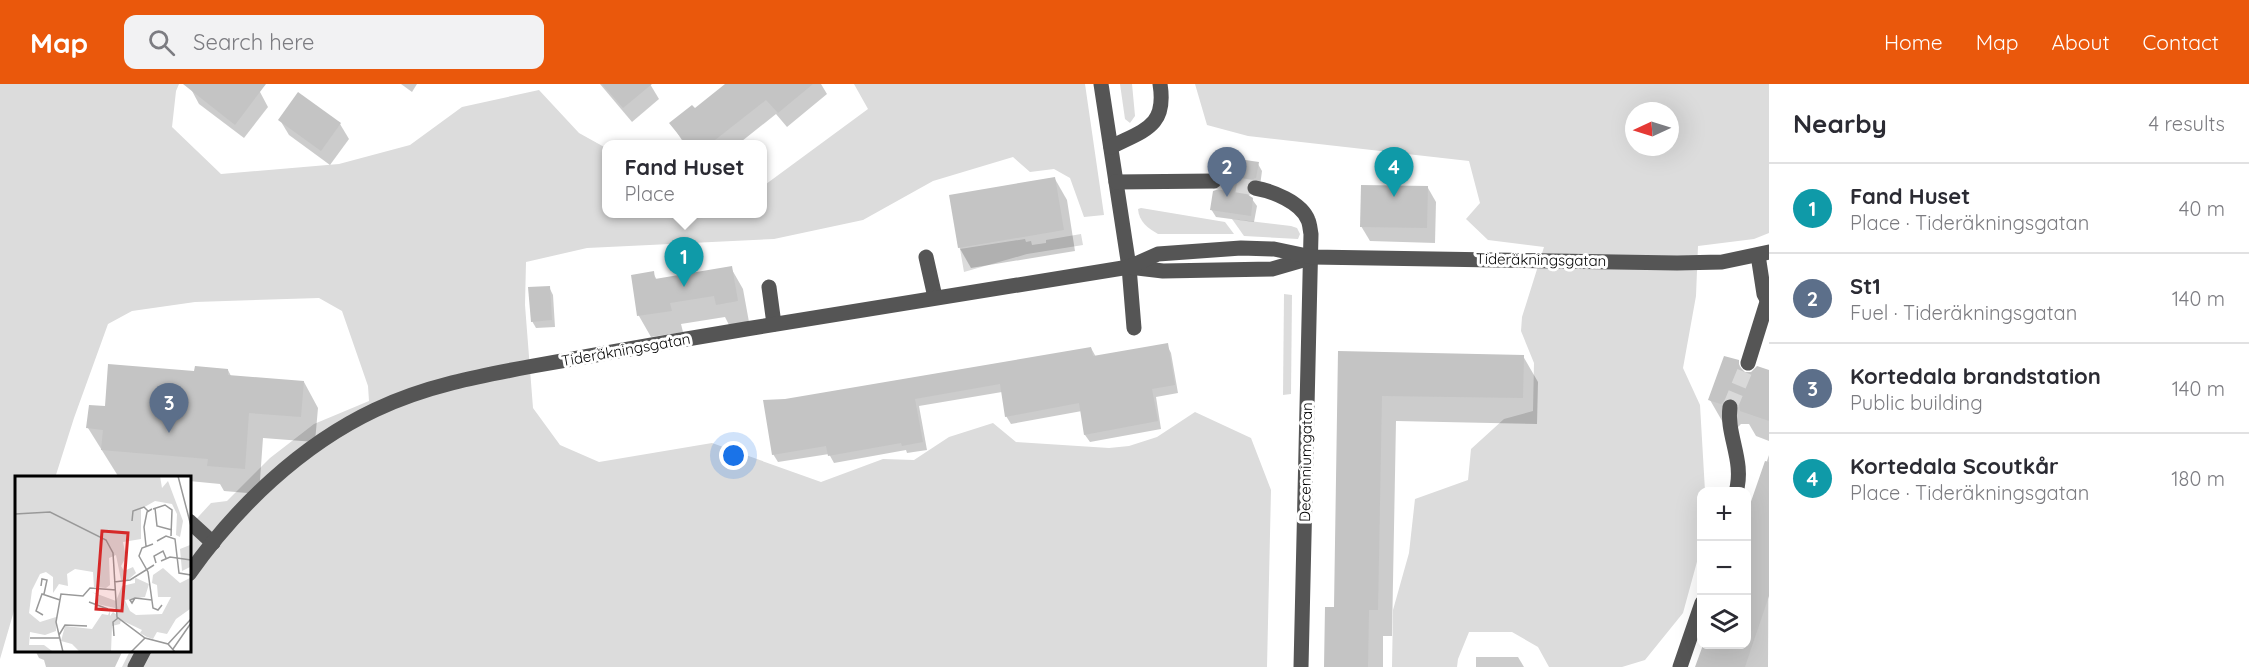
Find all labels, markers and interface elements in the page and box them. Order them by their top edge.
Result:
search box [124,15,544,69]
text: Map [30,25,88,60]
icon: search [145,26,178,59]
text: Search here [193,28,315,56]
text: Home [1884,29,1943,55]
text: Map [1976,29,2019,55]
text: About [2052,29,2110,55]
text: Contact [2143,29,2219,55]
north arrow [1625,102,1679,156]
text: Nearby [1793,107,1887,140]
text: 4 results [2149,111,2225,136]
popup [602,140,767,218]
pin: 2 [1208,147,1246,197]
pin: 4 [1374,147,1414,197]
text: Fand Huset [624,153,745,181]
text: Place [624,181,675,206]
text: Fand Huset [1850,182,1970,210]
text: 1 [1809,196,1816,221]
text: 40 m [2179,196,2225,221]
text: Place · Tideräkningsgatan [1850,210,2089,235]
pin: 1 [664,238,704,287]
street label: Tideräkningsgatan [1476,249,1606,270]
text: St1 [1850,272,1881,300]
text: 2 [1807,286,1818,311]
text: 140 m [2172,286,2225,311]
text: Fuel · Tideräkningsgatan [1850,300,2077,325]
street label: Tideräkningsgatan [560,329,692,370]
text: Kortedala brandstation [1850,362,2101,390]
text: 3 [1807,376,1818,401]
text: 140 m [2172,376,2225,401]
pin: 3 [150,384,188,433]
text: Public building [1850,390,1983,415]
street label: Decenniumgatan [1295,402,1316,522]
your location [719,441,748,470]
text: Kortedala Scoutkår [1850,452,2059,480]
text: 4 [1807,466,1818,491]
text: 180 m [2171,466,2225,491]
inset map [15,476,190,652]
text: Place · Tideräkningsgatan [1850,480,2089,505]
map controls [1697,487,1751,649]
button: + [1697,487,1751,541]
button: − [1697,541,1751,595]
button: layers [1697,595,1751,649]

